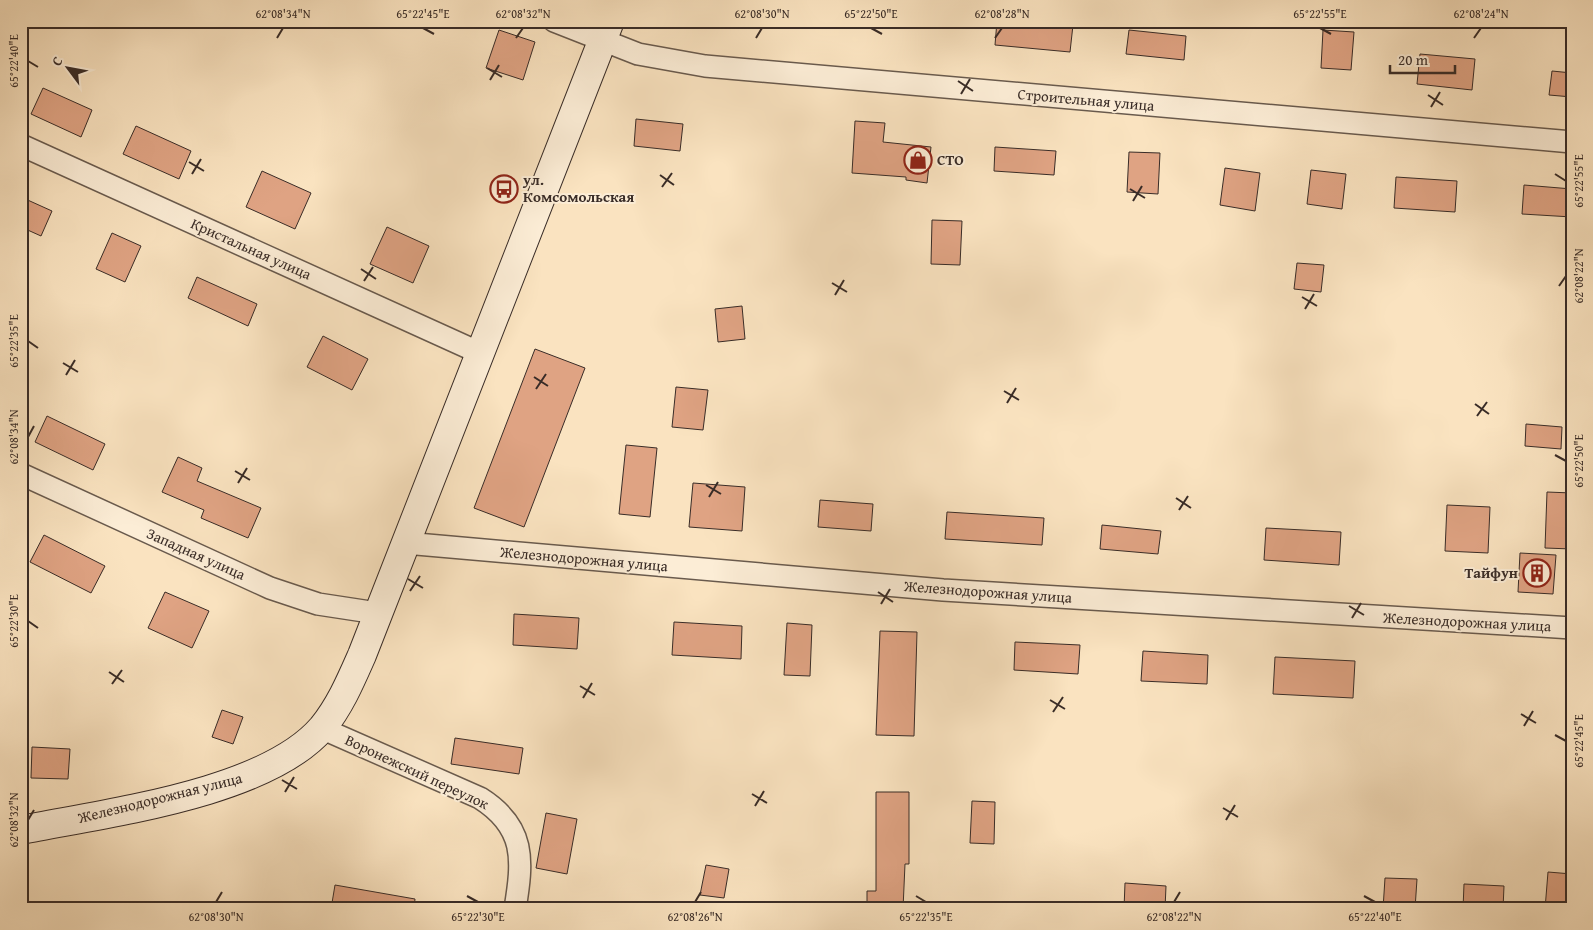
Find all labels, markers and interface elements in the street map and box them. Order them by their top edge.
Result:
text: 62°08'34"N [255,5,311,22]
text: 65°22'45"E [396,5,450,22]
text: 62°08'32"N [495,5,551,22]
text: 62°08'30"N [734,5,790,22]
text: 65°22'50"E [844,5,898,22]
text: 62°08'28"N [974,5,1030,22]
text: 65°22'55"E [1293,5,1347,22]
text: 62°08'24"N [1453,5,1509,22]
text: 65°22'40"E [5,34,22,88]
north arrow [42,42,92,92]
scale bar [1390,42,1456,74]
text: 20 m [1398,49,1429,70]
text: С [46,52,68,70]
street label: Строительная улица [1017,83,1156,116]
shop icon: СТО [903,145,933,175]
place label: СТО [937,149,964,170]
text: 65°22'55"E [1570,154,1587,208]
place label: ул. Комсомольская [522,169,634,207]
bus stop icon: ул. Комсомольская [489,174,519,204]
street label: Кристальная улица [188,213,316,285]
text: 62°08'22"N [1570,248,1587,304]
text: 65°22'35"E [5,314,22,368]
text: 62°08'34"N [5,409,22,465]
text: 65°22'50"E [1570,434,1587,488]
street label: Западная улица [144,522,250,585]
street label: Железнодорожная улица [498,541,670,576]
building icon: Тайфун [1522,558,1552,588]
place label: Тайфун [1464,562,1518,583]
street label: Железнодорожная улица [902,575,1074,608]
text: 65°22'30"E [5,594,22,648]
street label: Железнодорожная улица [1381,607,1552,636]
text: 65°22'45"E [1570,714,1587,768]
street label: Воронежский переулок [342,729,493,814]
street label: Железнодорожная улица [75,767,245,828]
text: 62°08'32"N [5,792,22,848]
text: 62°08'30"N [188,908,244,925]
text: 65°22'30"E [451,908,505,925]
text: 62°08'26"N [667,908,723,925]
text: 65°22'35"E [899,908,953,925]
text: 62°08'22"N [1146,908,1202,925]
text: 65°22'40"E [1348,908,1402,925]

